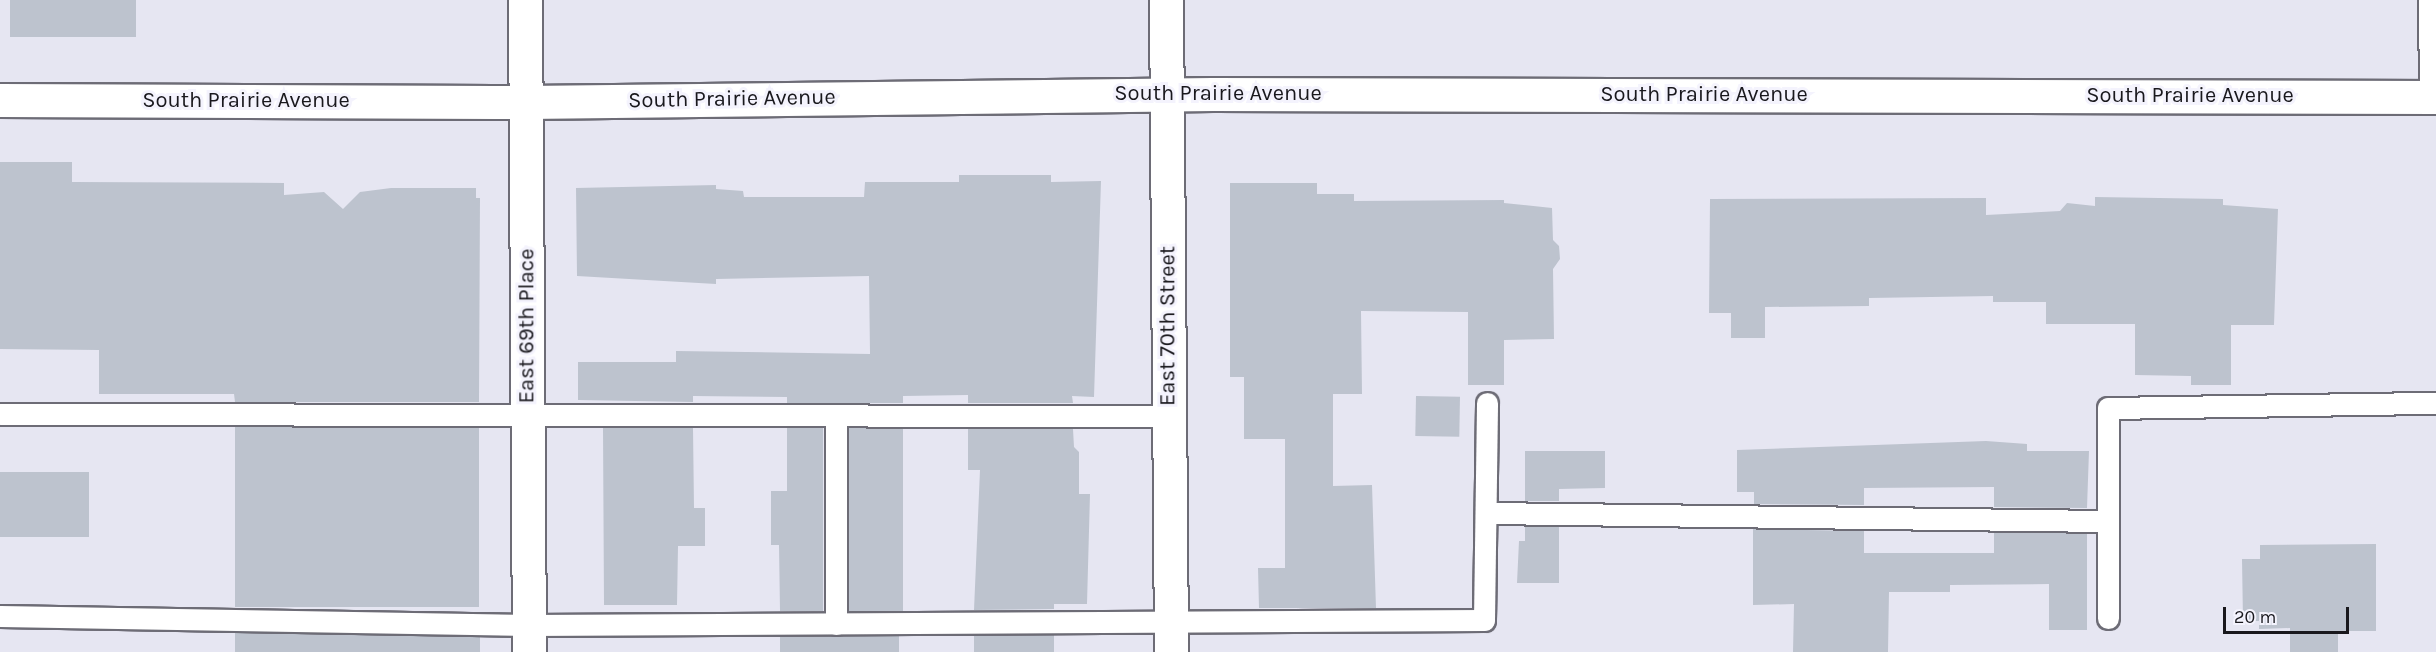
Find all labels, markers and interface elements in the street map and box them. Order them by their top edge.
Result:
street label: South Prairie Avenue [1114,81,1322,107]
street label: South Prairie Avenue [1600,82,1808,108]
street label: South Prairie Avenue [2086,83,2294,109]
street label: South Prairie Avenue [628,84,836,114]
street label: South Prairie Avenue [142,88,350,114]
street label: East 70th Street [1155,246,1181,406]
street label: East 69th Place [514,249,540,403]
scale bar [2226,595,2352,633]
text: 20 m [2234,606,2276,628]

